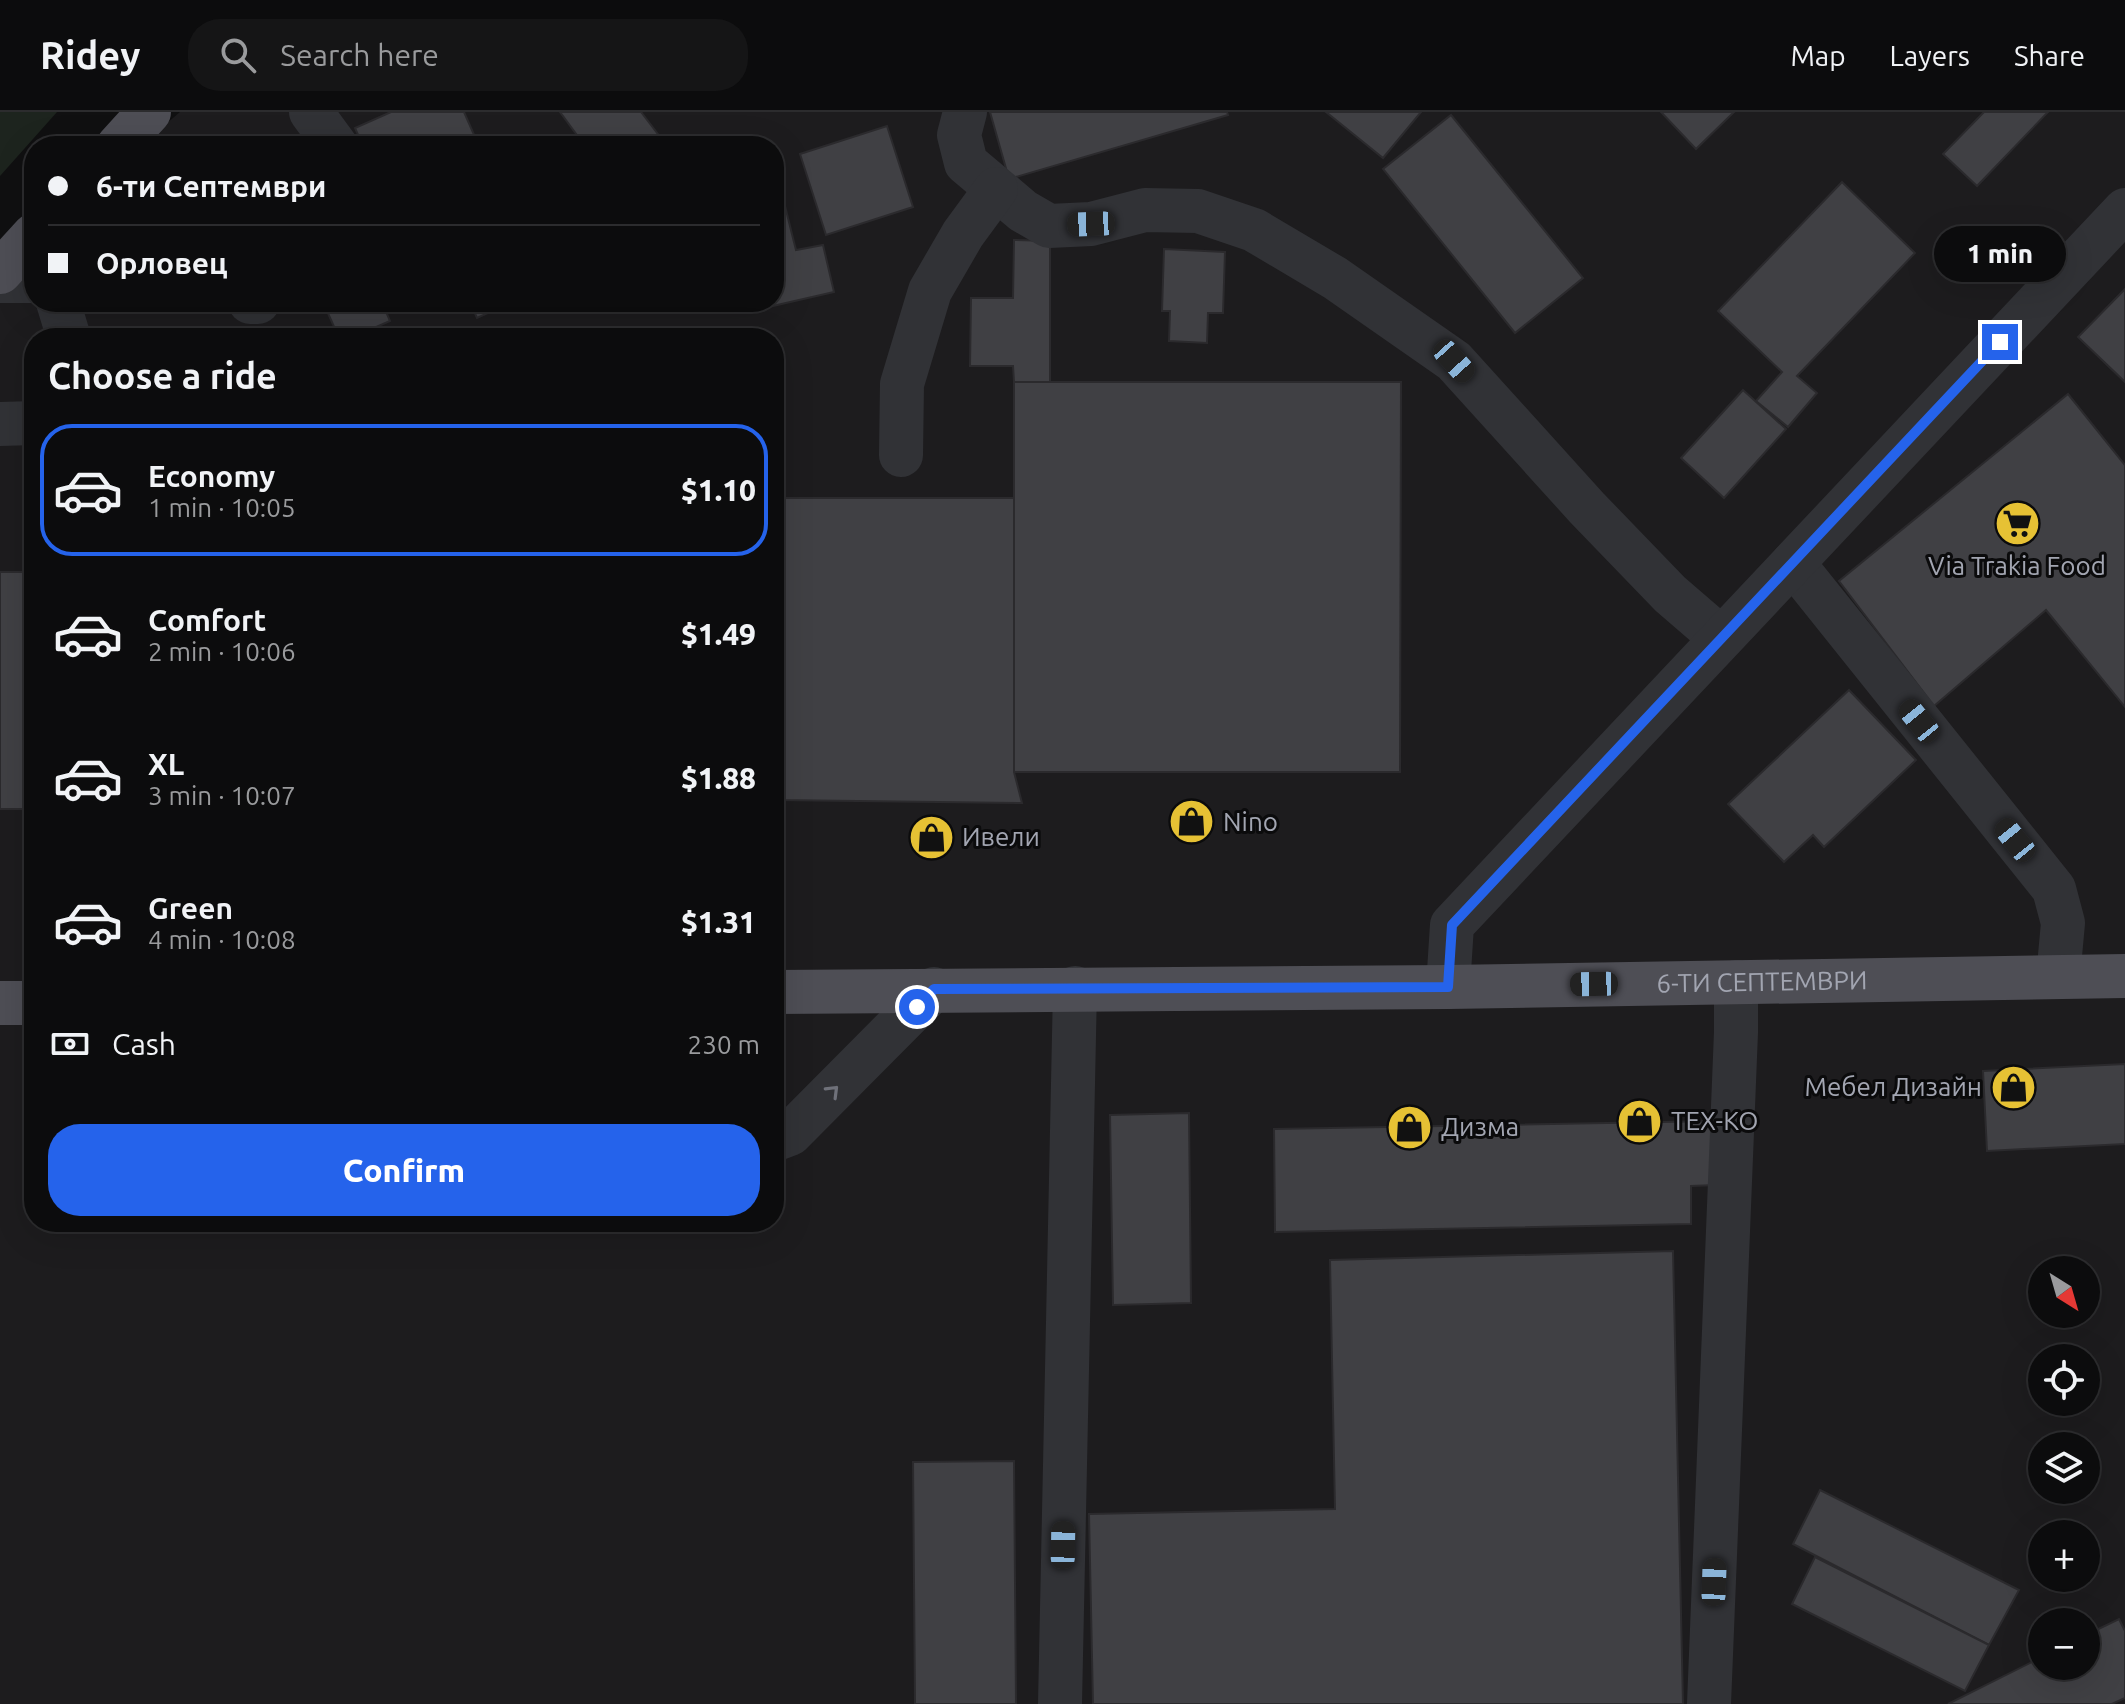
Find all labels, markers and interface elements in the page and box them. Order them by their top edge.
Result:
search box [188,19,748,91]
icon: search [216,33,260,77]
text: Ridey [40,34,140,76]
text: Search here [280,38,439,72]
text: Map [1790,40,1846,71]
text: Layers [1890,40,1970,71]
text: Share [2014,40,2085,71]
text: 6-ти Септември [96,169,326,203]
car [1067,211,1115,237]
callout: 1 min [1934,226,2066,282]
text: 1 min [1967,239,2033,268]
text: Орловец [96,246,228,280]
route end [1982,324,2018,360]
car [1429,335,1479,387]
text: Choose a ride [48,355,277,396]
icon: car [52,454,124,526]
text: Economy [148,459,275,493]
text: $1.10 [681,473,756,507]
text: 1 min · 10:05 [148,493,296,522]
supermarket icon: Via Trakia Food [1993,499,2041,547]
place label: Via Trakia Food [1928,551,2106,580]
icon: car [52,598,124,670]
text: Comfort [148,603,266,637]
text: $1.49 [681,617,756,651]
text: 2 min · 10:06 [148,637,296,666]
car [1895,695,1943,747]
icon: car [52,742,124,814]
text: XL [148,747,184,781]
text: $1.88 [681,761,756,795]
text: 3 min · 10:07 [148,781,296,810]
shop icon: Nino [1168,798,1216,846]
place label: Nino [1223,807,1278,836]
shop icon: Ивели [907,813,955,861]
car [1991,814,2039,866]
place label: Ивели [962,822,1040,851]
icon: car [52,886,124,958]
text: Green [148,891,233,925]
text: $1.31 [681,905,756,939]
text: 4 min · 10:08 [148,925,296,954]
street label: 6-ТИ СЕПТЕМВРИ [1656,965,1868,998]
car [1570,972,1618,996]
route start [899,989,935,1025]
icon: cash [48,1022,92,1066]
text: Cash [112,1027,176,1061]
text: 230 m [688,1030,760,1059]
shop icon: Мебел Дизайн [1989,1063,2037,1111]
place label: Мебел Дизайн [1804,1072,1982,1101]
one-way arrow [824,1086,838,1100]
shop icon: ТЕХ-КО [1616,1097,1664,1145]
shop icon: Дизма [1386,1103,1434,1151]
place label: ТЕХ-КО [1671,1106,1759,1135]
place label: Дизма [1441,1112,1519,1141]
button: Confirm [48,1124,760,1216]
north arrow [2028,1256,2100,1328]
map controls [2028,1256,2100,1680]
button: locate [2028,1344,2100,1416]
button: layers [2028,1432,2100,1504]
button: + [2028,1520,2100,1592]
car [1051,1521,1075,1569]
car [1701,1558,1727,1606]
button: − [2028,1608,2100,1680]

